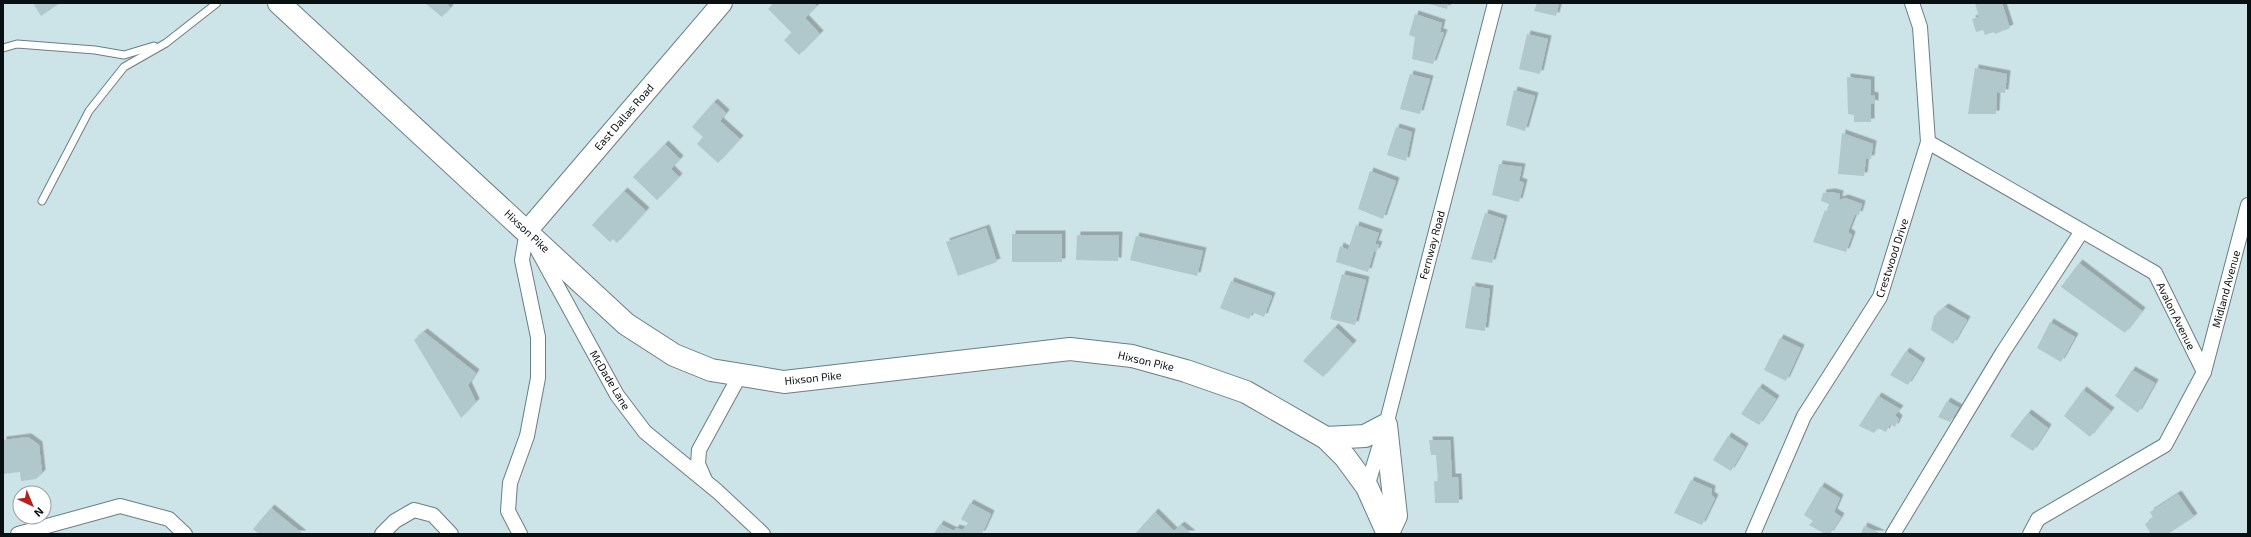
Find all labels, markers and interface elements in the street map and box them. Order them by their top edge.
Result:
street label: East Dallas Road [591,81,656,153]
street label: Hixson Pike [502,206,553,255]
street label: Fernway Road [1416,209,1447,281]
street label: Crestwood Drive [1873,216,1910,299]
street label: Midland Avenue [2209,249,2242,329]
street label: Avalon Avenue [2155,280,2198,352]
street label: McDade Lane [588,348,633,412]
street label: Hixson Pike [1117,348,1175,373]
street label: Hixson Pike [784,368,842,387]
north arrow [12,485,52,525]
text: N [32,505,47,520]

